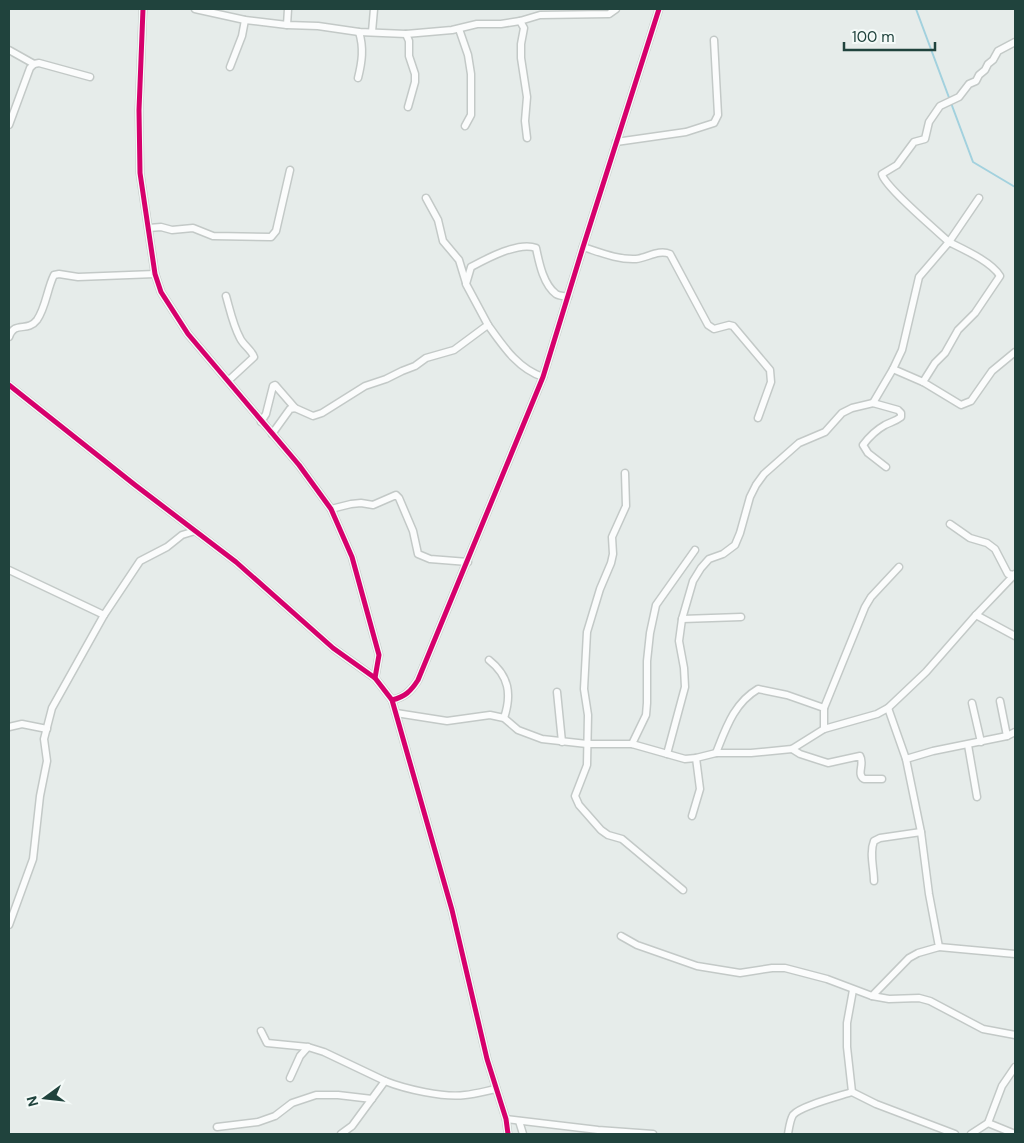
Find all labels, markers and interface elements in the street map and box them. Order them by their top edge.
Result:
scale bar [844,20,935,52]
text: 100 m [852,27,895,47]
north arrow [20,1073,70,1123]
text: N [22,1094,42,1109]

